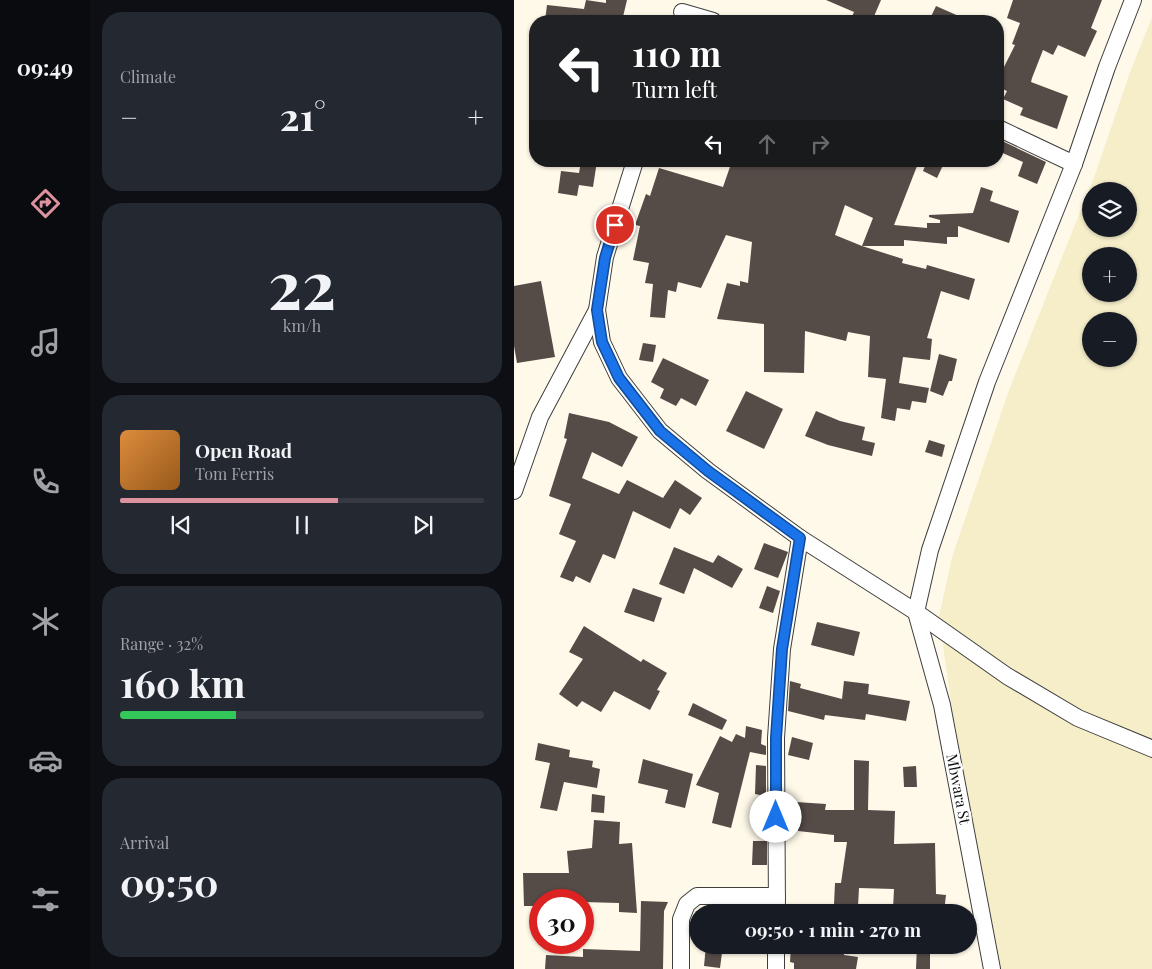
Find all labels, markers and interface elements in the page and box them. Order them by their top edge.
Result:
text: 110 m [632,29,721,76]
icon: left [549,35,614,100]
text: 09:49 [17,52,73,82]
text: Climate [120,66,176,87]
text: Turn left [632,74,717,104]
text: 21° [280,90,326,141]
text: − [120,98,138,135]
text: + [468,98,484,135]
icon: left [700,130,728,158]
icon: ahead [753,130,781,158]
icon: right [806,130,834,158]
map controls [1082,182,1137,367]
button: layers [1082,182,1137,237]
icon: directions [28,186,63,221]
pin [594,204,636,246]
icon: arrive [601,211,629,239]
text: 22 [268,239,336,325]
button: + [1082,247,1137,302]
button: − [1082,312,1137,367]
text: km/h [283,315,321,336]
icon: music [28,325,63,360]
text: Open Road [195,437,292,463]
text: Tom Ferris [195,463,274,484]
icon: phone [28,464,63,499]
icon: previous [167,511,195,539]
icon: pause [288,511,316,539]
icon: next [409,511,437,539]
icon: climate [28,604,63,639]
text: Range · 32% [120,633,203,654]
text: 160 km [120,657,245,708]
icon: car [28,743,63,778]
street label: Mbwara St [942,752,976,826]
position arrow [749,790,801,842]
text: Arrival [120,832,169,853]
text: 09:50 [120,856,219,907]
icon: filters [28,882,63,917]
speed limit sign: 30 [529,889,594,954]
text: 09:50 · 1 min · 270 m [745,916,921,942]

